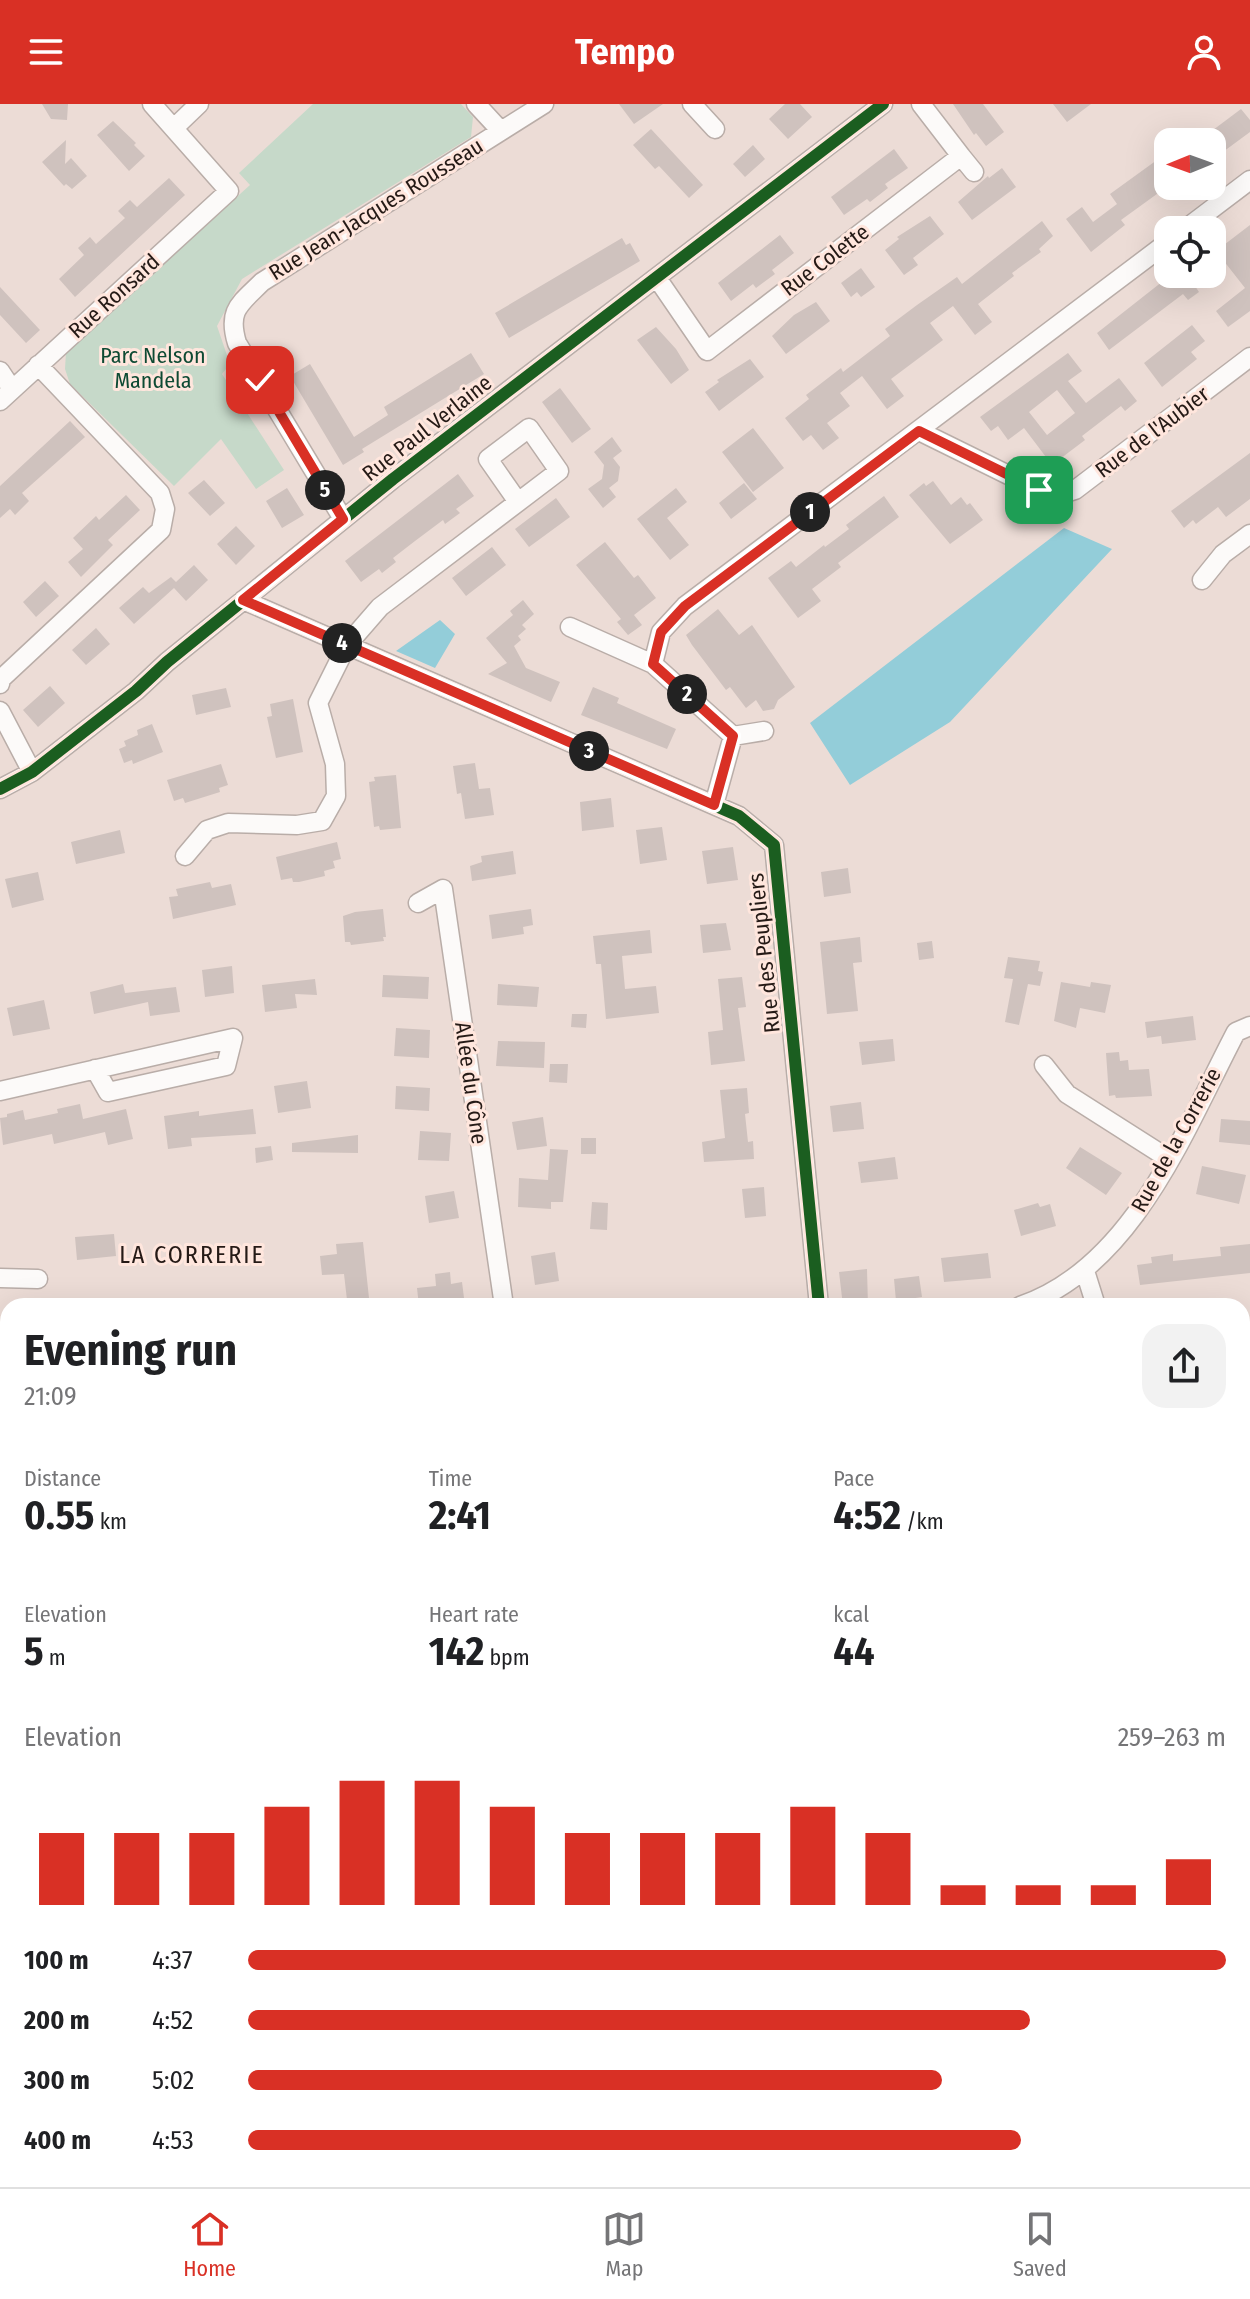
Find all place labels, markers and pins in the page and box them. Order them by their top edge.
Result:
pin [226,346,294,414]
pin [1005,456,1073,524]
pin: 5 [305,470,345,510]
pin: 1 [790,492,830,532]
pin: 4 [322,623,362,663]
pin: 2 [667,674,707,714]
pin: 3 [569,731,609,771]

